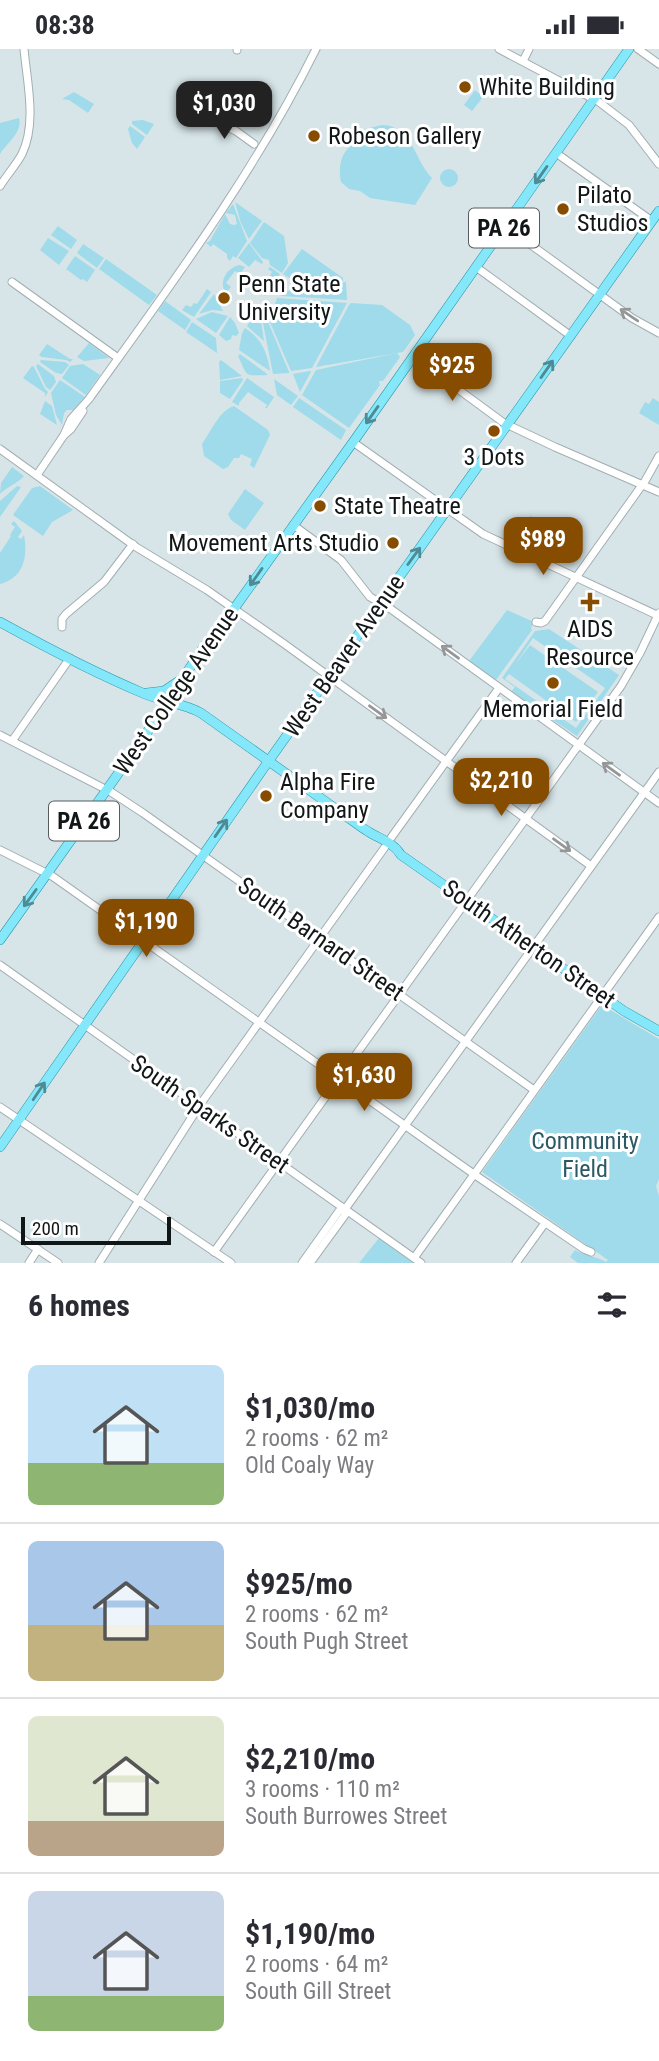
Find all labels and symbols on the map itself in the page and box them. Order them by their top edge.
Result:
place label: White Building [479,73,615,101]
marker: White Building [457,79,473,95]
pin: $1,030 [167,81,281,141]
place label: Robeson Gallery [328,122,481,150]
marker: Robeson Gallery [306,128,322,144]
one-way arrow [534,165,548,184]
place label: Pilato Studios [577,181,649,237]
marker: Pilato Studios [555,201,571,217]
road number: PA 26 [469,209,539,247]
place label: Penn State University [238,270,341,326]
marker: Penn State University [216,290,232,306]
one-way arrow [620,308,639,322]
pin: $925 [411,343,493,403]
one-way arrow [540,360,554,379]
one-way arrow [365,405,379,424]
marker: 3 Dots [486,423,502,439]
place label: 3 Dots [463,443,525,471]
place label: State Theatre [334,492,461,520]
marker: State Theatre [312,498,328,514]
pin: $989 [502,517,584,577]
place label: Movement Arts Studio [168,529,379,557]
marker: Movement Arts Studio [385,535,401,551]
one-way arrow [407,547,421,566]
one-way arrow [249,567,263,586]
street label: West Beaver Avenue [278,569,410,743]
marker: AIDS Resource [580,592,600,612]
street label: West College Avenue [108,602,244,780]
place label: AIDS Resource [546,615,634,671]
one-way arrow [441,645,460,659]
marker: Memorial Field [545,675,561,691]
place label: Memorial Field [483,695,623,723]
one-way arrow [368,705,387,719]
pin: $2,210 [444,759,558,818]
one-way arrow [602,762,621,776]
place label: Alpha Fire Company [280,768,375,824]
marker: Alpha Fire Company [258,788,274,804]
road number: PA 26 [49,801,119,841]
one-way arrow [214,819,228,838]
one-way arrow [552,837,571,852]
street label: South Barnard Street [233,871,409,1007]
street label: South Atherton Street [437,874,621,1014]
one-way arrow [23,888,37,907]
pin: $1,190 [89,899,203,959]
street label: South Sparks Street [125,1049,295,1179]
pin: $1,630 [307,1053,421,1113]
one-way arrow [31,1082,46,1101]
park label: Community Field [531,1127,639,1183]
scale bar [21,1214,172,1246]

